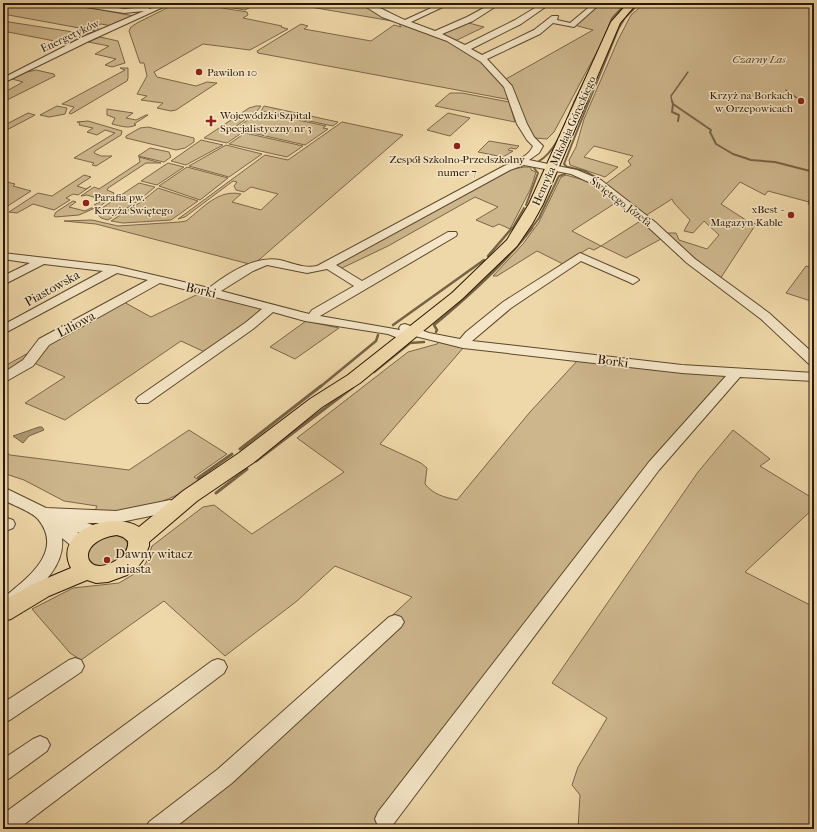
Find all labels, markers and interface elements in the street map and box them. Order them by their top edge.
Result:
street label: Energetyków [39,16,102,55]
park label: Czarny Las [732,53,786,66]
place label: Pawilon 10 [207,66,257,79]
marker: Pawilon 10 [194,67,204,77]
street label: Henryka Mikołaja Góreckiego [529,74,599,208]
place label: Krzyż na Borkach w Orzepowicach [710,89,794,115]
marker: Krzyż na Borkach w Orzepowicach [796,96,806,106]
place label: Wojewódzki Szpital Specjalistyczny nr 3 [219,109,312,135]
marker: Wojewódzki Szpital Specjalistyczny nr 3 [205,115,217,127]
marker: Zespół Szkolno-Przedszkolny numer 7 [452,141,462,151]
place label: Zespół Szkolno-Przedszkolny numer 7 [389,153,526,179]
street label: Świętego Józefa [588,175,655,230]
place label: Parafia pw. Krzyża Świętego [94,191,173,217]
marker: Parafia pw. Krzyża Świętego [81,198,91,208]
place label: xBest - Magazyn Kable [710,203,785,229]
marker: xBest - Magazyn Kable [786,210,796,220]
street label: Piastowska [22,266,83,309]
street label: Borki [184,279,218,301]
street label: Liliowa [54,307,98,340]
street label: Borki [597,352,629,370]
place label: Dawny witacz miasta [115,546,193,576]
marker: Dawny witacz miasta [102,555,112,565]

